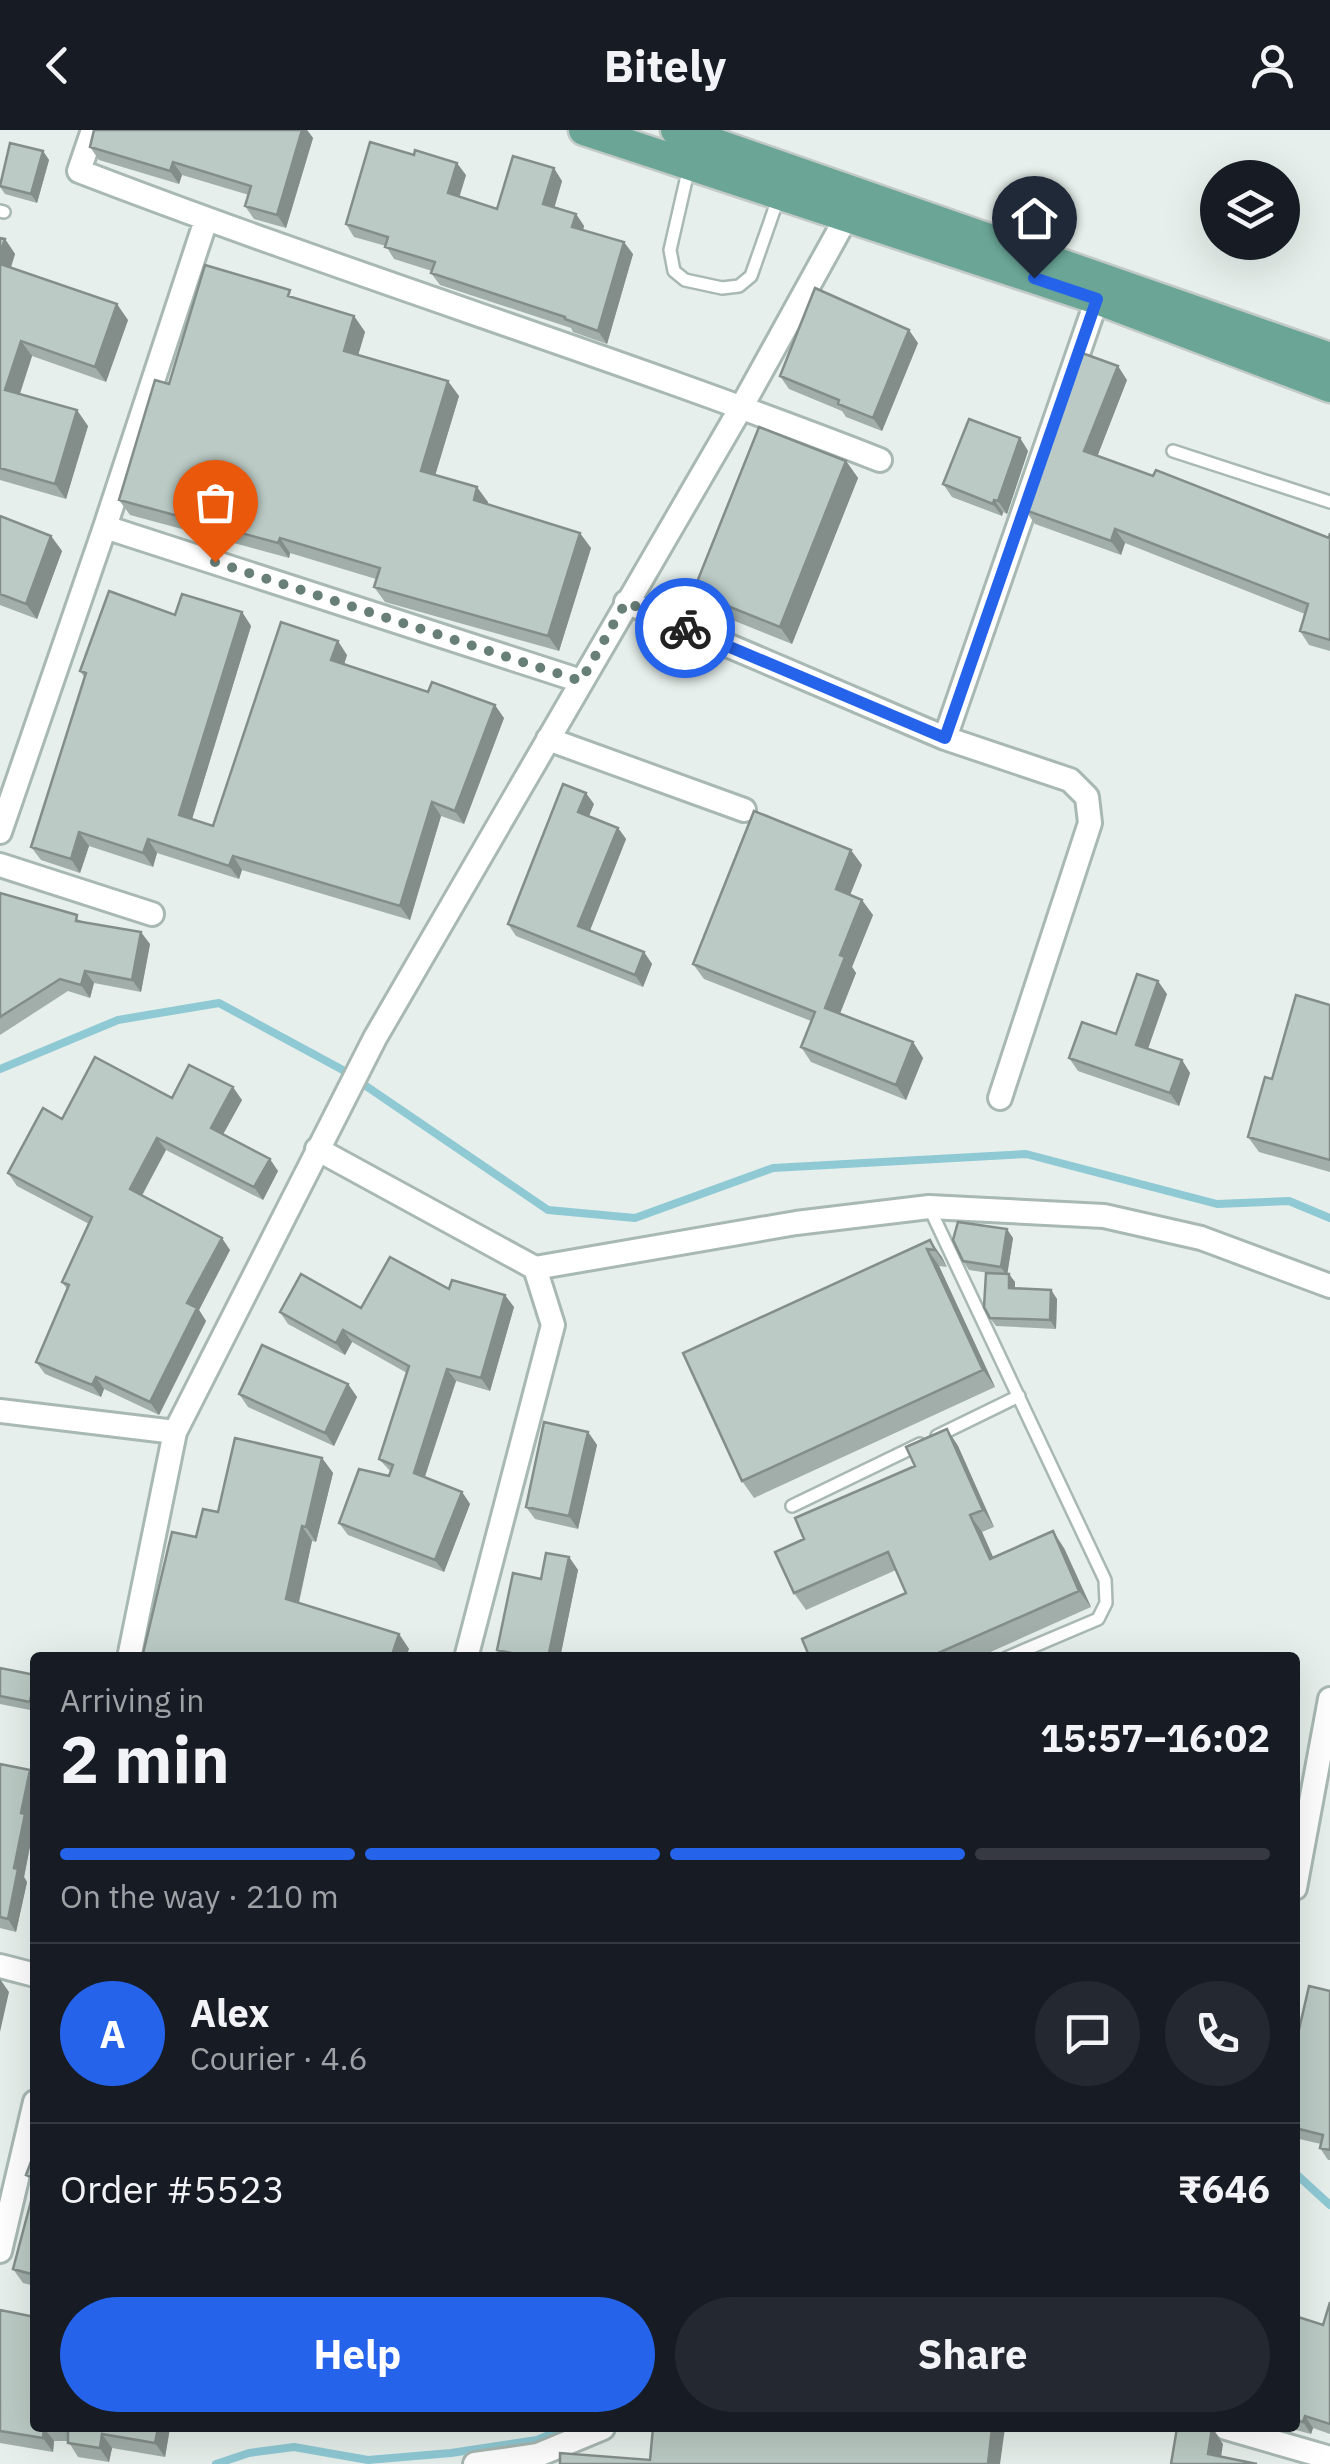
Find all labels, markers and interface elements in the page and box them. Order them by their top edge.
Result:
text: Bitely [604,36,726,94]
icon: back [30,38,85,93]
icon: person [1245,38,1300,93]
map controls [1200,160,1300,260]
button: layers [1200,160,1300,260]
pin [992,176,1077,279]
icon: home [1007,191,1062,246]
pin [173,460,258,563]
icon: bag [188,475,243,530]
courier [635,578,735,678]
icon: bike [658,601,713,656]
text: Arriving in [60,1679,205,1721]
text: 15:57–16:02 [1040,1713,1270,1762]
text: 2 min [60,1716,230,1801]
text: On the way · 210 m [60,1875,339,1917]
button: chat [1035,1981,1140,2086]
button: phone [1165,1981,1270,2086]
text: Alex [190,1988,270,2037]
text: A [99,2009,126,2058]
text: Courier · 4.6 [190,2037,368,2079]
text: Order #5523 [60,2164,285,2213]
text: ₹646 [1178,2164,1270,2213]
button: Help [60,2297,655,2412]
button: Share [675,2297,1270,2412]

